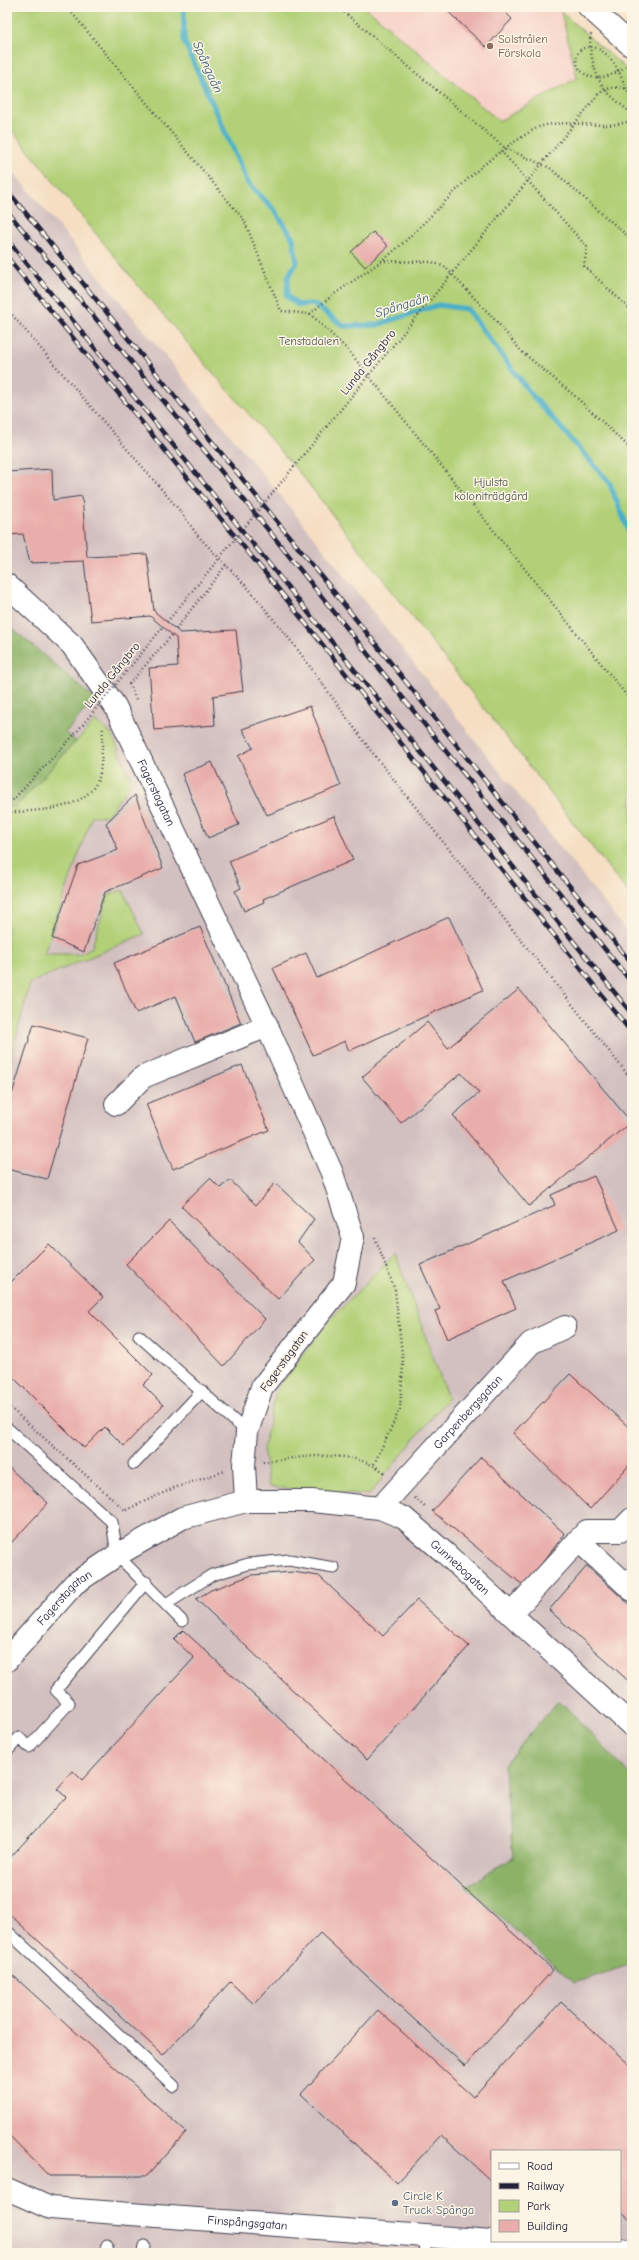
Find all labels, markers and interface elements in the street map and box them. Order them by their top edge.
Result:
place label: Solstrålen Förskola [498,32,548,60]
water label: Spångaån [190,39,226,95]
marker: Solstrålen Förskola [485,41,495,51]
water label: Spångaån [373,290,431,320]
street label: Lunda Gångbro [337,326,399,398]
park label: Tenstadalen [279,334,339,348]
park label: Hjulsta koloniträdgård [454,475,528,503]
street label: Lunda Gångbro [81,639,143,711]
street label: Fagerstagatan [134,757,178,828]
street label: Fagerstagatan [257,1328,311,1394]
street label: Garpenbergsgatan [430,1372,505,1452]
street label: Gunnebogatan [427,1537,492,1598]
street label: Fagerstagatan [34,1567,94,1628]
legend [491,2150,621,2242]
text: Road [527,2159,553,2173]
text: Railway [527,2179,565,2193]
place label: Circle K Truck Spånga [403,2189,474,2217]
marker: Circle K Truck Spånga [390,2198,400,2208]
text: Park [527,2199,550,2213]
street label: Finspångsgatan [207,2213,288,2233]
text: Building [527,2219,568,2233]

